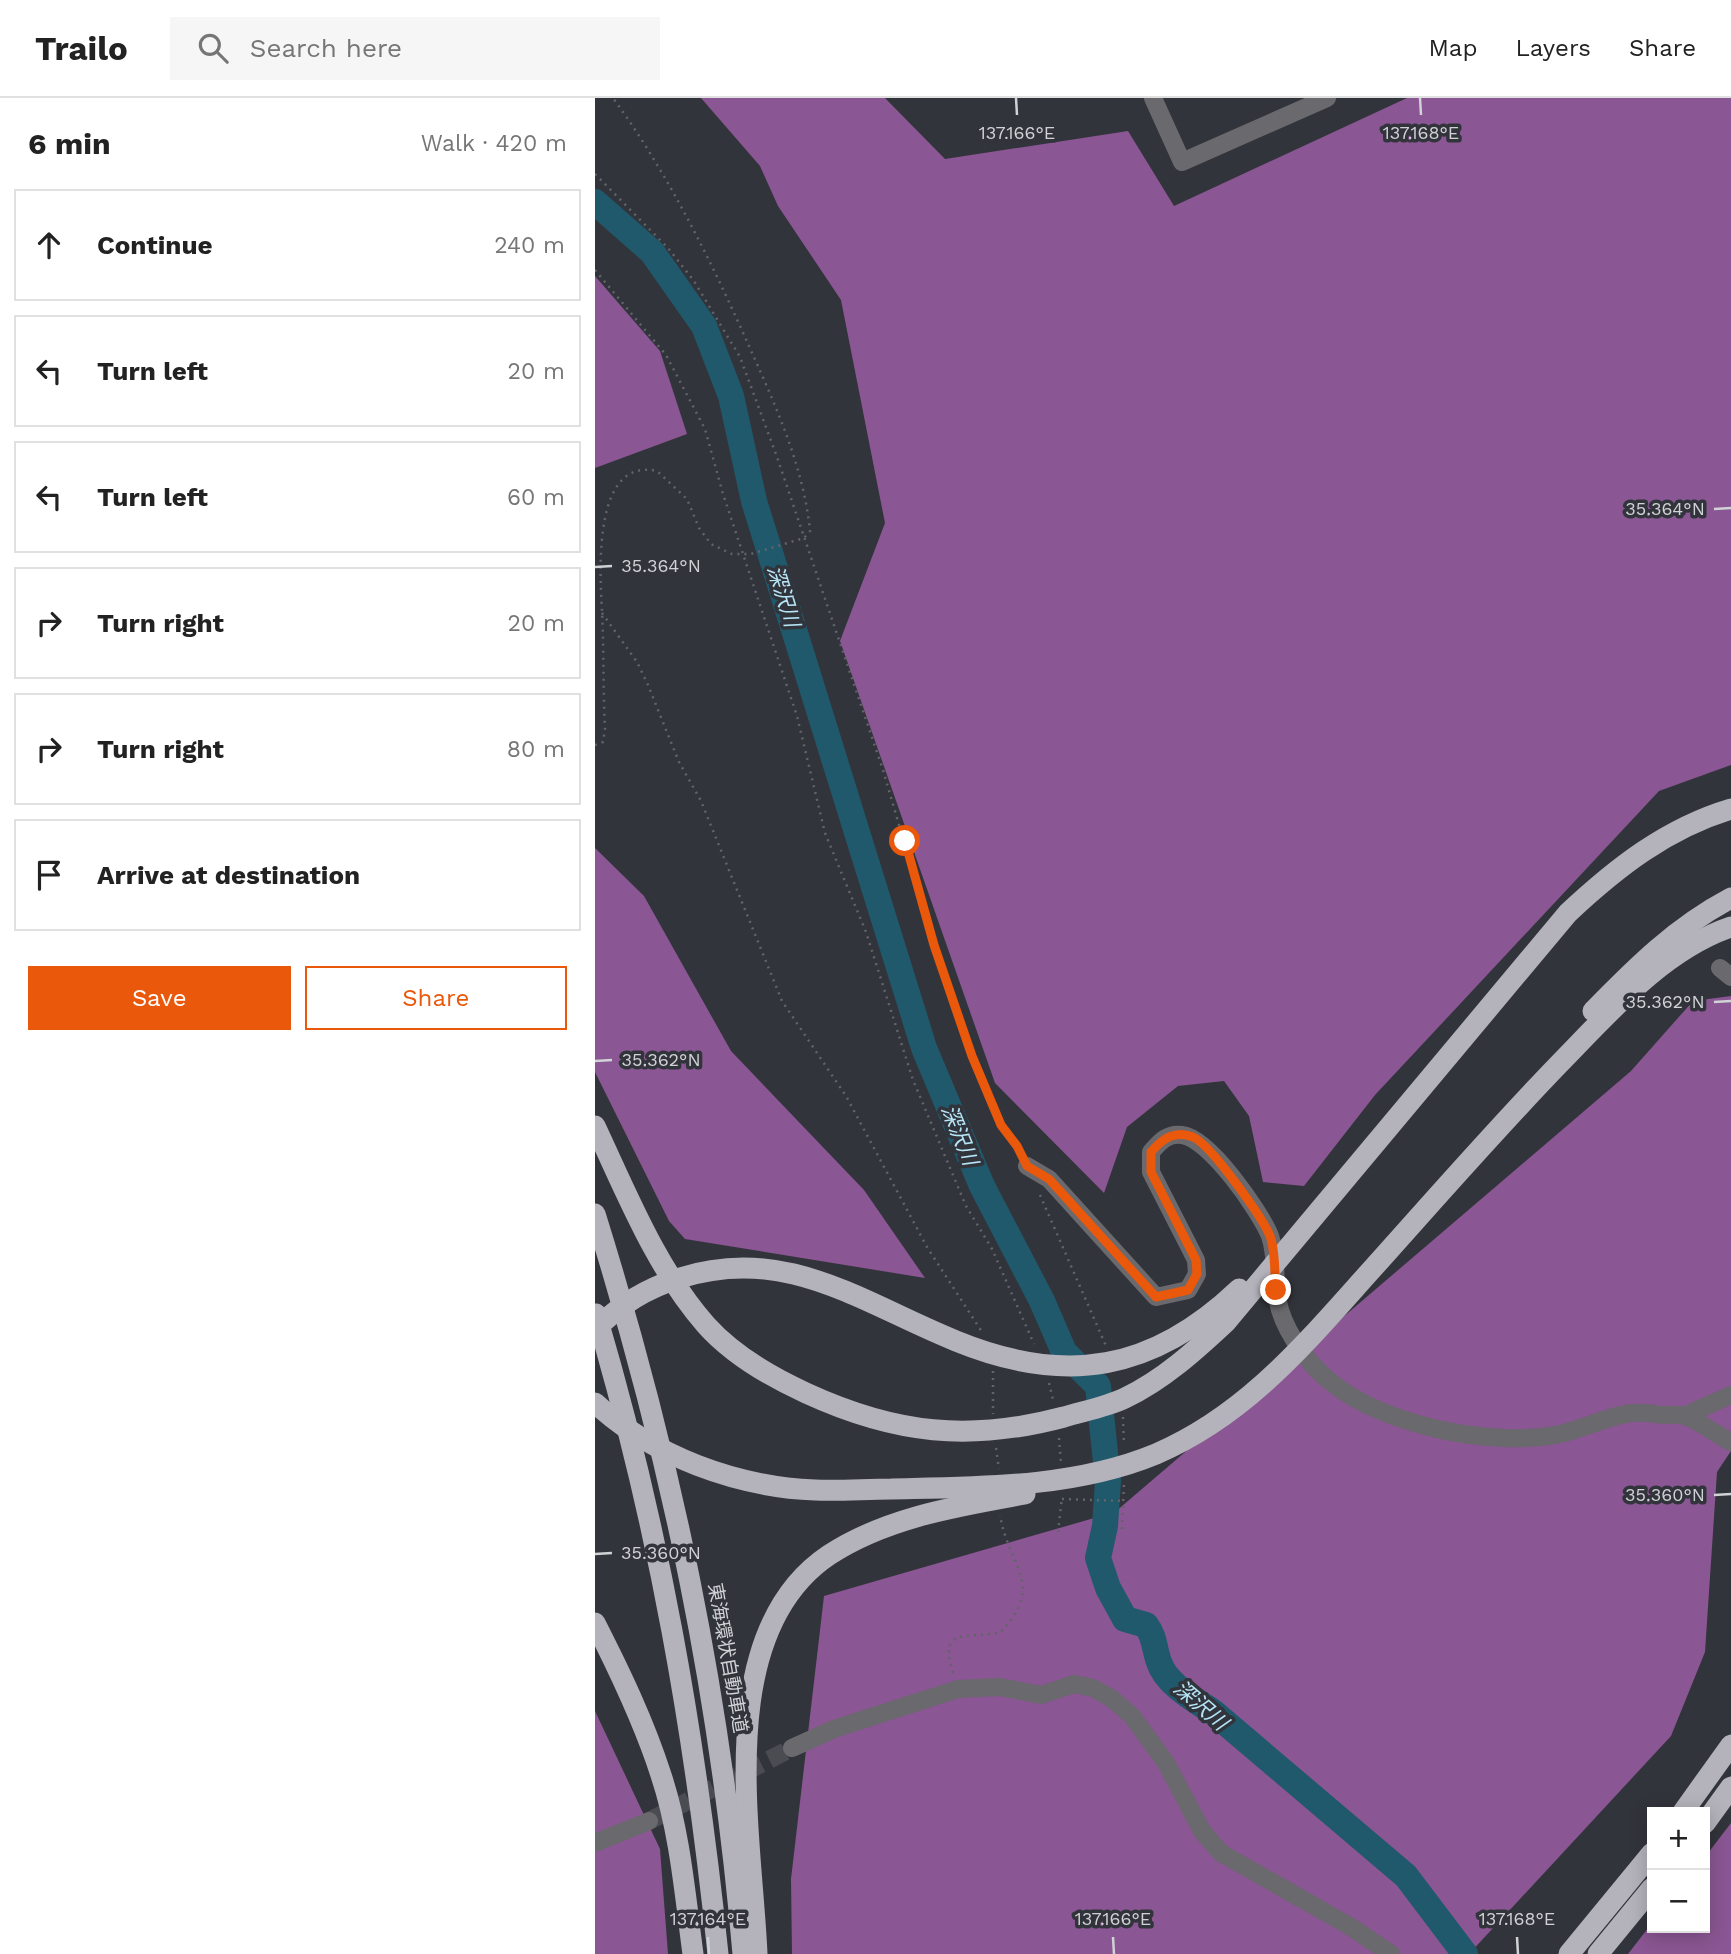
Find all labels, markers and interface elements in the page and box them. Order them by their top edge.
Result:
search box [170,17,660,80]
text: Trailo [35,29,128,68]
icon: search [194,29,232,67]
text: Search here [250,33,402,63]
text: Map [1429,34,1477,62]
text: Layers [1515,34,1591,62]
text: Share [1629,34,1696,62]
text: 137.166°E [979,122,1055,143]
text: 137.168°E [1383,122,1459,143]
text: 6 min [28,126,111,161]
text: Walk · 420 m [421,130,567,157]
icon: ahead [30,226,68,264]
text: Continue [97,230,213,260]
text: 240 m [494,232,565,259]
icon: left [30,352,68,390]
text: Turn left [97,356,208,386]
text: 20 m [508,358,565,385]
icon: left [30,478,68,516]
text: Turn left [97,482,208,512]
text: 60 m [507,484,565,511]
text: 35.364°N [1625,498,1705,519]
text: 35.364°N [621,555,701,576]
water label: 深沢川 [763,562,806,632]
icon: right [30,604,68,642]
text: Turn right [97,608,224,638]
text: 20 m [508,610,565,637]
icon: right [30,730,68,768]
text: Turn right [97,734,224,764]
text: 80 m [507,736,565,763]
route start [889,825,920,856]
icon: arrive [30,856,68,894]
text: Arrive at destination [97,860,360,890]
button: Save [28,966,291,1030]
button: Share [305,966,567,1030]
text: 35.362°N [1625,991,1705,1012]
text: 35.362°N [621,1049,701,1070]
water label: 深沢川 [937,1101,984,1171]
route end [1260,1274,1291,1305]
text: 35.360°N [1625,1484,1705,1505]
text: 35.360°N [621,1542,701,1563]
street label: 東海環状自動車道 [703,1581,753,1735]
water label: 深沢川 [1169,1675,1234,1736]
map controls [1647,1807,1710,1933]
button: + [1647,1807,1710,1870]
button: − [1647,1870,1710,1933]
text: 137.164°E [670,1908,746,1929]
text: 137.166°E [1075,1908,1151,1929]
text: 137.168°E [1479,1908,1555,1929]

